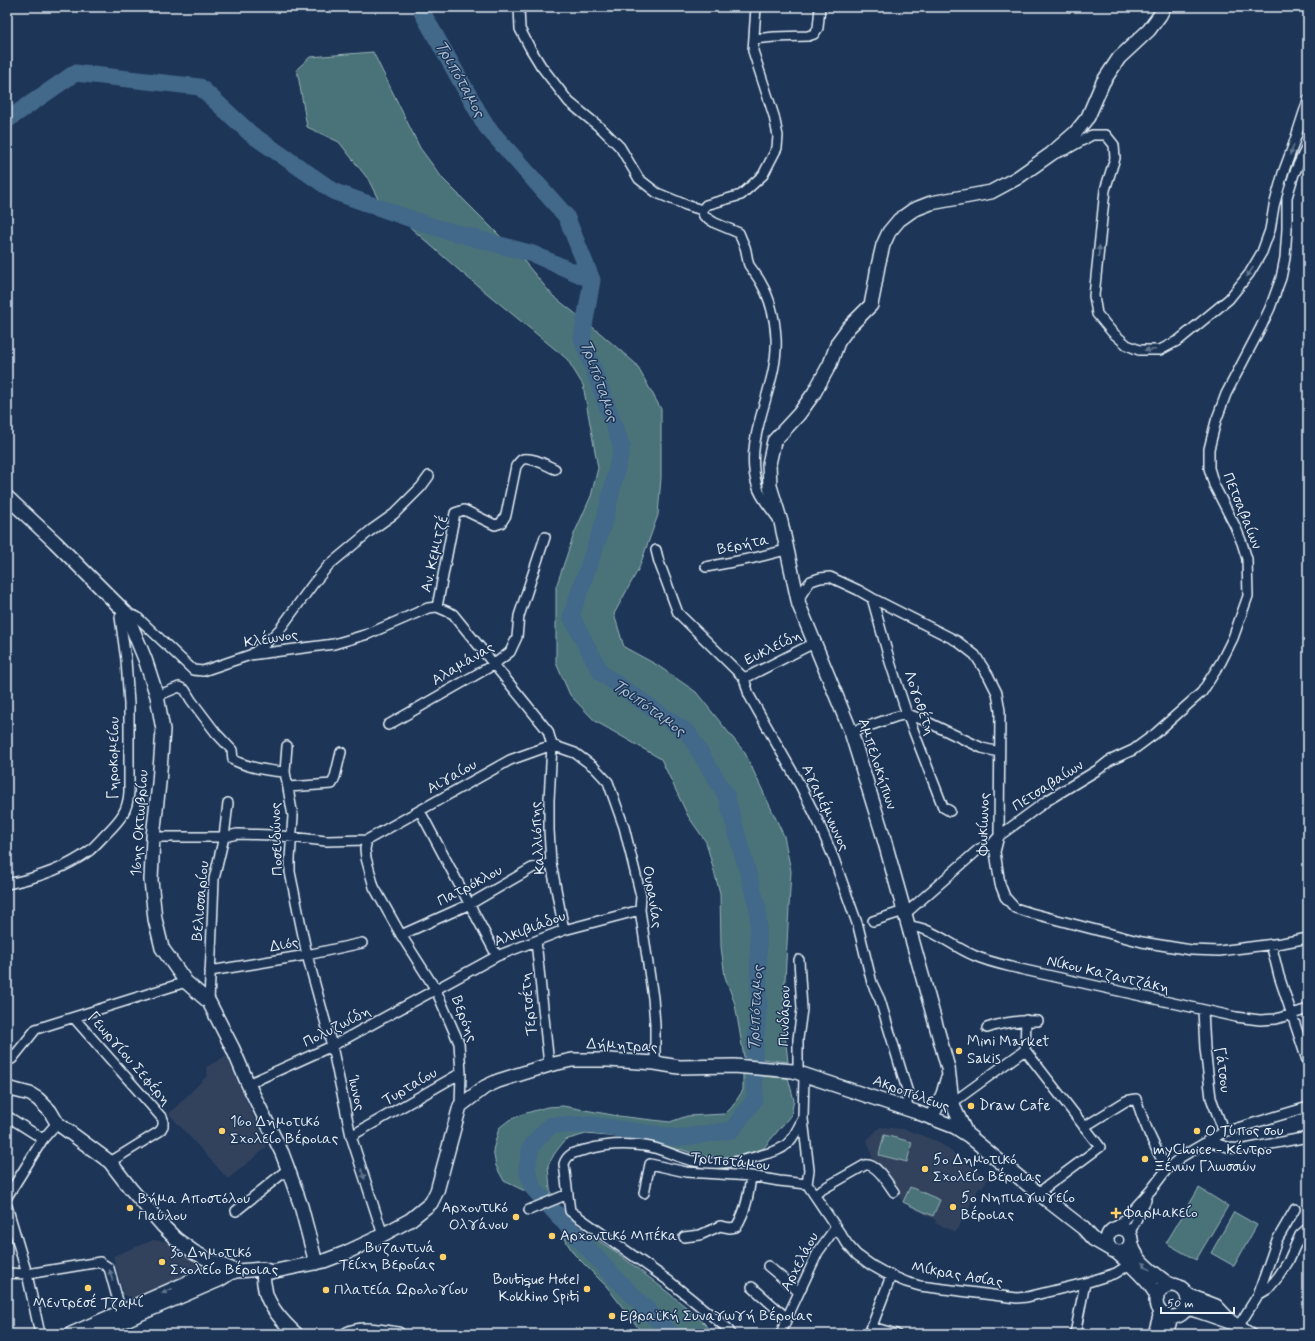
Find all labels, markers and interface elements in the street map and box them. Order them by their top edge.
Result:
water label: Τριπόταμος [430,37,490,122]
one-way arrow [1288,145,1294,157]
one-way arrow [1096,245,1102,257]
one-way arrow [1246,267,1254,278]
water label: Τριπόταμος [575,337,623,426]
one-way arrow [1143,347,1156,353]
street label: Πετσαβαίων [1218,470,1267,553]
street label: Αν. Κεμιτζέ [416,514,454,594]
street label: Βερήτα [716,530,771,560]
street label: Κλέωνος [243,625,300,653]
street label: Ευκλείδη [741,625,805,670]
street label: Αλαμάνας [428,637,498,691]
street label: Λογοθέτη [899,668,939,738]
water label: Τριπόταμος [608,675,690,742]
street label: Γηροκομείου [103,716,125,800]
street label: Αμπελοκήπων [853,716,901,812]
street label: Αιγαίου [423,755,481,799]
street label: Πετσαβαίων [1009,755,1088,816]
street label: Αγαμέμνωνος [796,761,854,855]
street label: 16ης Οκτωβρίου [126,769,154,877]
street label: Φωκίωνος [973,792,995,857]
street label: Καλλιόπης [525,800,551,875]
street label: Ποσειδώνος [266,801,288,876]
street label: Βελισσαρίου [188,860,214,942]
street label: Πατρόκλου [434,860,506,912]
street label: Ουρανίας [637,864,667,930]
street label: Αλκιβιάδου [491,906,569,952]
street label: Διός [268,933,300,957]
street label: Νίκου Καζαντζάκη [1045,951,1172,999]
water label: Τριπόταμος [743,964,769,1051]
street label: Τερτσέτη [516,971,542,1037]
street label: Πινδάρου [774,985,796,1047]
street label: Βερόης [446,993,482,1045]
street label: Πολυζωίδη [300,1001,374,1053]
street label: Γεωργίου Σεφέρη [83,1008,175,1110]
place label: Mini Market Sakis [967,1032,1049,1069]
street label: Δήμητρας [586,1034,659,1058]
marker: Mini Market Sakis [954,1046,964,1056]
street label: Γάτσου [1209,1046,1235,1094]
street label: Τυρταίου [379,1063,441,1111]
street label: Ακροπόλεως [870,1071,952,1117]
street label: Ίωνος [342,1073,370,1113]
place label: Draw Cafe [979,1096,1051,1116]
marker: Draw Cafe [966,1101,976,1111]
place label: 16ο Δημοτικό Σχολείο Βέροιας [230,1112,339,1149]
place label: Ο Τύπος σου [1205,1121,1284,1141]
marker: 16ο Δημοτικό Σχολείο Βέροιας [217,1126,227,1136]
marker: Ο Τύπος σου [1192,1126,1202,1136]
place label: myChoice - Κέντρο Ξένων Γλωσσών [1153,1140,1272,1177]
street label: Τριποτάμου [689,1148,771,1176]
place label: 5ο Δημοτικό Σχολείο Βέροιας [933,1150,1042,1187]
marker: myChoice - Κέντρο Ξένων Γλωσσών [1140,1154,1150,1164]
marker: 5ο Δημοτικό Σχολείο Βέροιας [920,1164,930,1174]
one-way arrow [360,1168,366,1180]
place label: 5ο Νηπιαγωγείο Βέροιας [961,1188,1075,1225]
place label: Βήμα Αποστόλου Παύλου [138,1189,250,1226]
place label: Αρχοντικό Ολγάνου [442,1198,508,1235]
marker: 5ο Νηπιαγωγείο Βέροιας [948,1202,958,1212]
marker: Βήμα Αποστόλου Παύλου [125,1203,135,1213]
place label: Φαρμακείο [1123,1203,1198,1223]
marker: Φαρμακείο [1111,1208,1121,1218]
marker: Αρχοντικό Ολγάνου [511,1212,521,1222]
place label: Αρχοντικό Μπέκα [560,1226,678,1246]
street label: Αρχελάου [776,1229,824,1295]
marker: Αρχοντικό Μπέκα [547,1231,557,1241]
place label: Βυζαντινά Τείχη Βεροίας [339,1238,436,1275]
place label: 3ο Δημοτικό Σχολείο Βέροιας [170,1243,279,1280]
marker: Βυζαντινά Τείχη Βεροίας [438,1252,448,1262]
marker: 3ο Δημοτικό Σχολείο Βέροιας [157,1257,167,1267]
street label: Μίκρας Ασίας [910,1257,1005,1293]
one-way arrow [1141,1262,1152,1271]
one-way arrow [108,1269,114,1281]
place label: Boutique Hotel Kokkino Spiti [493,1270,579,1307]
place label: Πλατεία Ωρολογίου [334,1280,468,1300]
marker: Μεντρεσέ Τζαμί [83,1283,93,1293]
marker: Boutique Hotel Kokkino Spiti [582,1284,592,1294]
marker: Πλατεία Ωρολογίου [321,1285,331,1295]
one-way arrow [162,1288,173,1294]
scale bar [1161,1289,1234,1315]
place label: Μεντρεσέ Τζαμί [33,1293,144,1313]
text: 50 m [1167,1296,1194,1312]
place label: Εβραϊκή Συναγωγή Βέροιας [620,1306,813,1326]
marker: Εβραϊκή Συναγωγή Βέροιας [607,1311,617,1321]

